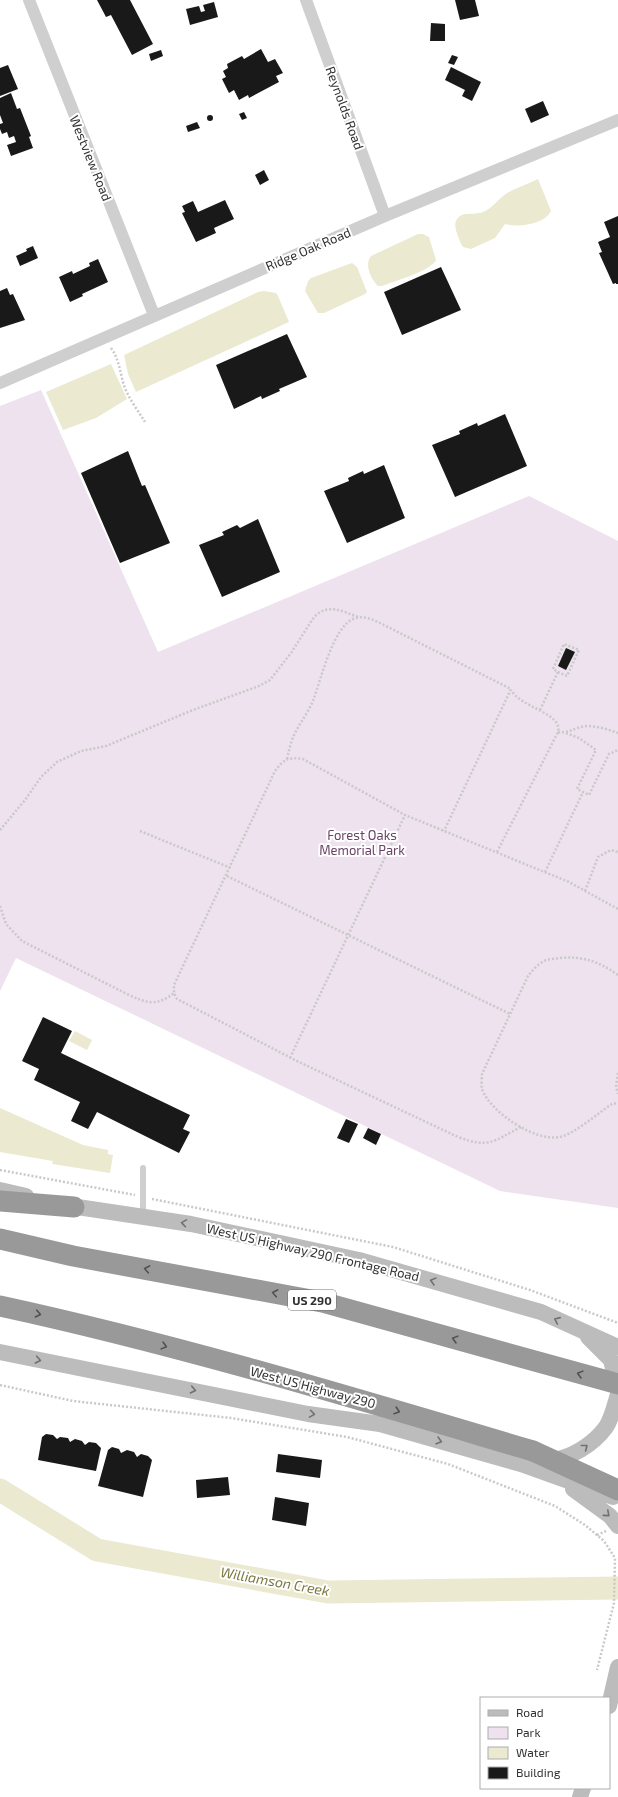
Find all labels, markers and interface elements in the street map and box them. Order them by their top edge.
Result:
street label: Reynolds Road [323,64,367,152]
street label: Westview Road [67,113,115,203]
street label: Ridge Oak Road [263,224,353,274]
park label: Forest Oaks Memorial Park [319,827,405,858]
one-way arrow [181,1219,187,1227]
street label: West US Highway 290 Frontage Road [205,1220,421,1284]
one-way arrow [144,1266,150,1274]
one-way arrow [430,1277,437,1286]
one-way arrow [272,1290,278,1298]
road number: US 290 [288,1290,336,1310]
one-way arrow [35,1310,41,1318]
one-way arrow [553,1317,561,1325]
one-way arrow [452,1335,459,1344]
one-way arrow [161,1342,167,1350]
one-way arrow [35,1355,41,1364]
street label: West US Highway 290 [249,1363,377,1411]
one-way arrow [577,1370,584,1379]
one-way arrow [190,1385,196,1394]
one-way arrow [394,1406,401,1415]
one-way arrow [309,1409,315,1418]
one-way arrow [435,1436,442,1445]
one-way arrow [580,1445,587,1452]
one-way arrow [602,1509,609,1516]
water label: Williamson Creek [219,1563,331,1599]
legend [480,1697,610,1789]
text: Road [516,1705,544,1719]
text: Park [516,1725,541,1739]
text: Water [516,1745,550,1759]
text: Building [516,1765,561,1779]

